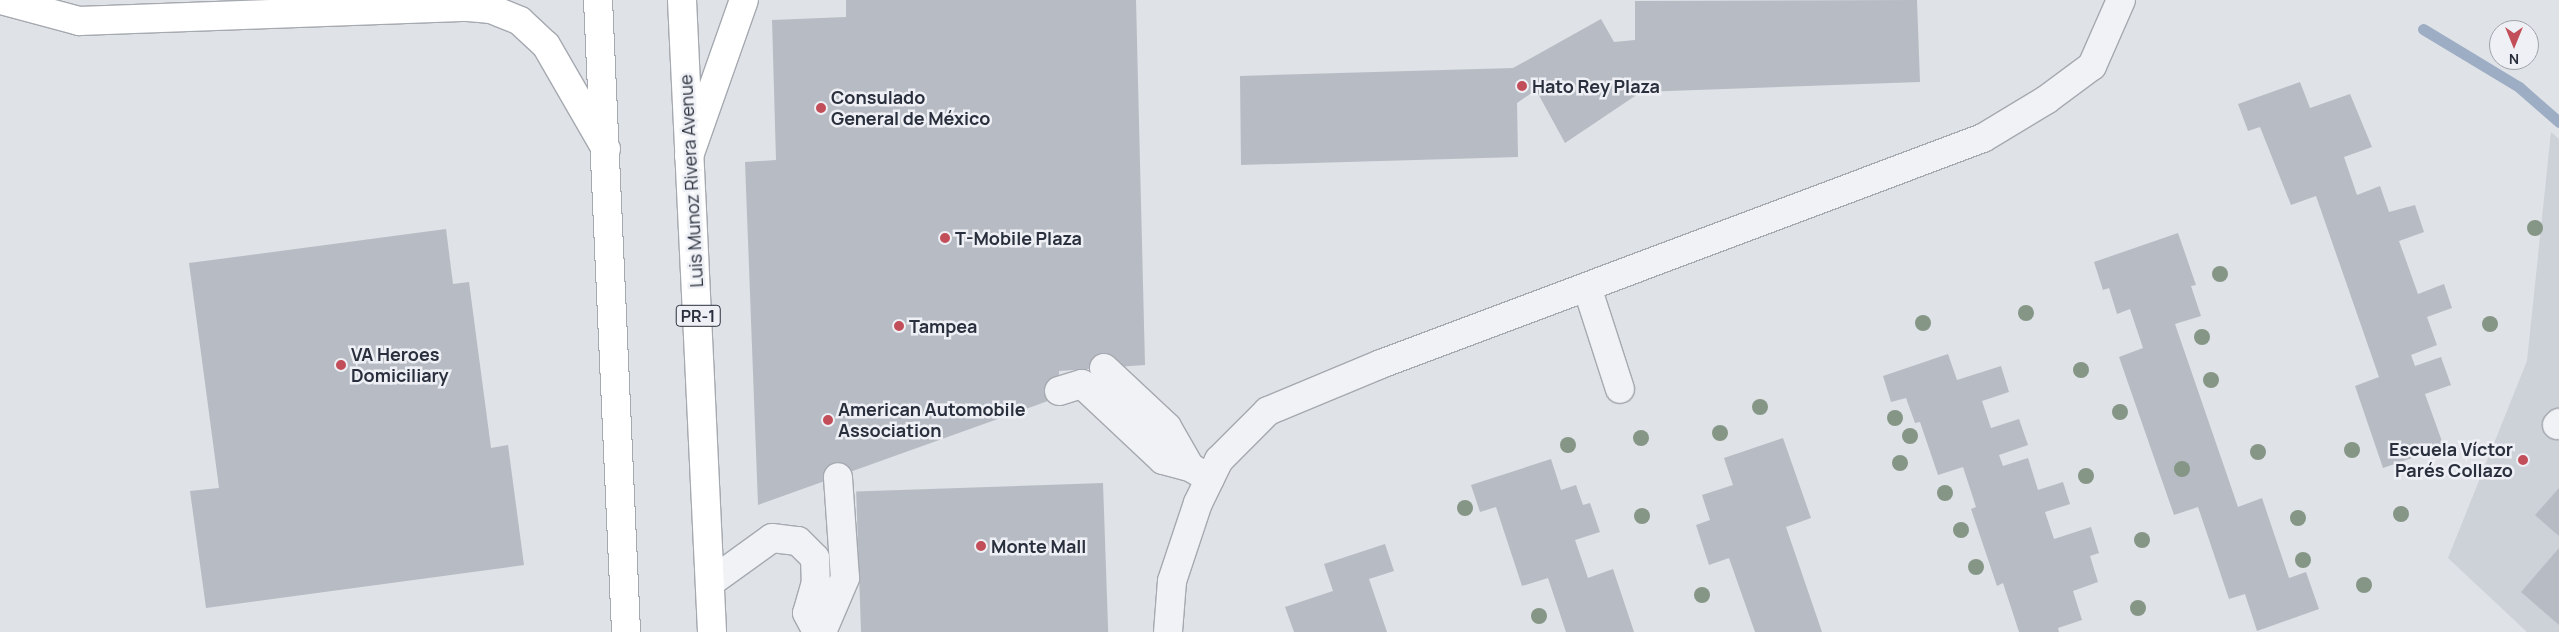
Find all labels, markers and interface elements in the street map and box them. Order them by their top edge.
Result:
north arrow [2489,20,2539,70]
text: N [2509,50,2519,69]
street label: Luis Munoz Rivera Avenue [675,74,707,288]
place label: Hato Rey Plaza [1532,75,1660,97]
marker: Hato Rey Plaza [1516,80,1528,92]
place label: Consulado General de México [831,87,990,130]
marker: Consulado General de México [815,102,827,114]
place label: T-Mobile Plaza [955,227,1082,249]
marker: T-Mobile Plaza [939,232,951,244]
road number: PR-1 [676,302,720,330]
place label: Tampea [909,315,977,337]
marker: Tampea [893,320,905,332]
place label: VA Heroes Domiciliary [351,344,449,386]
marker: VA Heroes Domiciliary [335,359,347,371]
place label: American Automobile Association [838,399,1026,442]
marker: American Automobile Association [822,414,834,426]
place label: Escuela Víctor Parés Collazo [2389,439,2513,482]
marker: Escuela Víctor Parés Collazo [2517,454,2529,466]
place label: Monte Mall [991,535,1086,557]
marker: Monte Mall [975,540,987,552]

